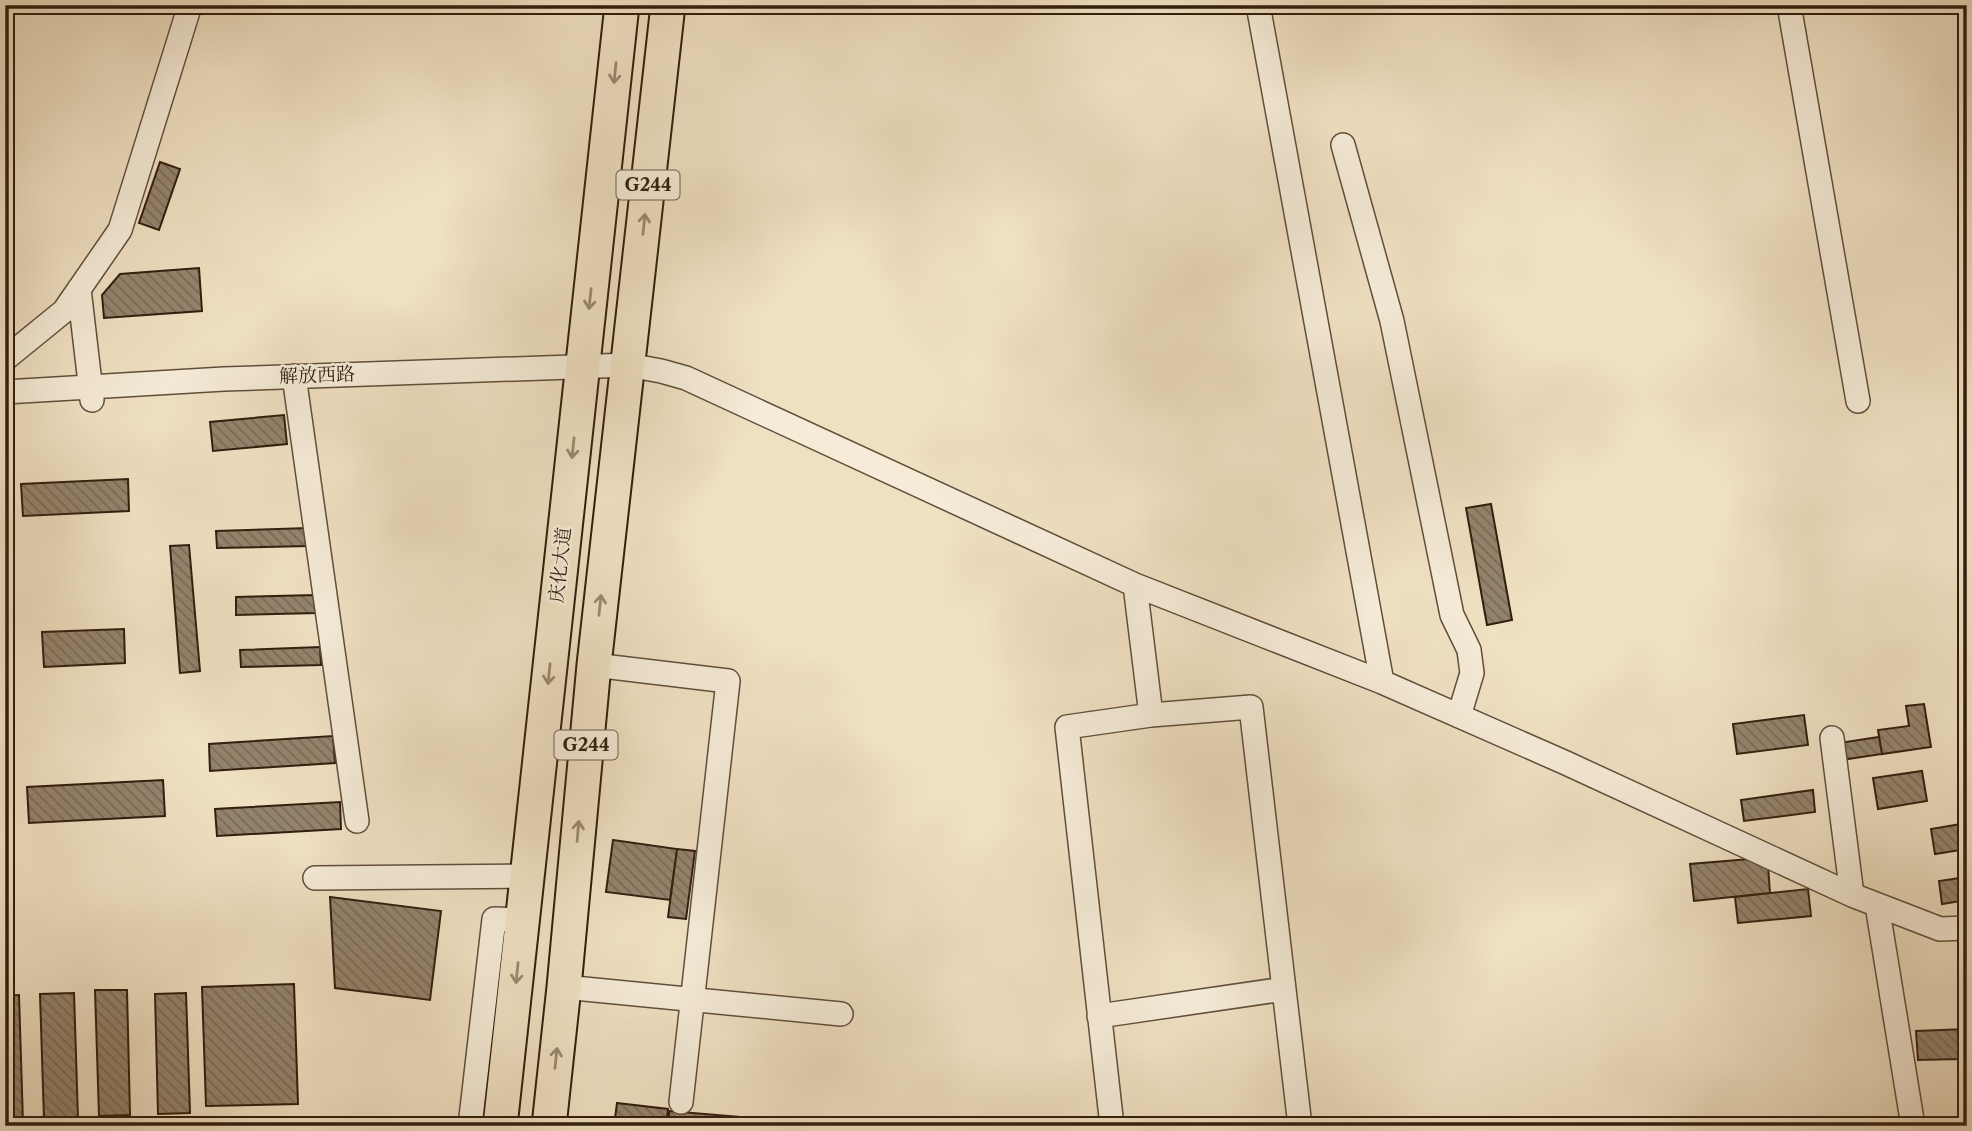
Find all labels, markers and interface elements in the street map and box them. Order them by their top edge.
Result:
one-way arrow [608,61,621,84]
road number: G244 [616,170,680,200]
one-way arrow [638,214,651,236]
one-way arrow [583,287,596,310]
street label: 解放西路 [279,362,355,388]
one-way arrow [567,436,580,459]
street label: 庆化大道 [545,526,575,604]
one-way arrow [594,594,607,617]
one-way arrow [542,662,555,685]
road number: G244 [554,730,618,760]
one-way arrow [572,821,585,843]
one-way arrow [510,961,523,984]
one-way arrow [550,1047,563,1070]

